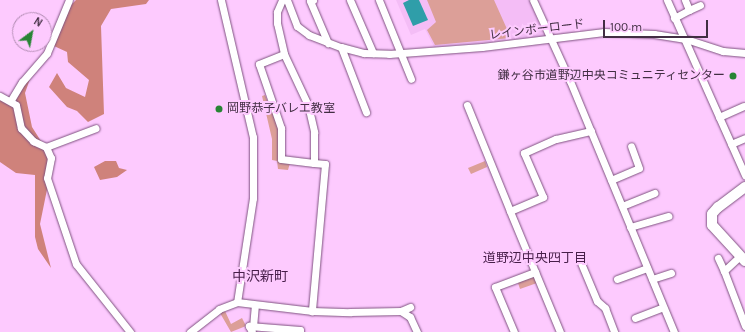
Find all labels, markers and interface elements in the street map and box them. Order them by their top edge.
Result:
north arrow [12,12,52,52]
scale bar [605,12,710,38]
text: N [31,15,45,30]
street label: レインボーロード [488,17,586,43]
text: 100 m [610,20,642,34]
place label: 鎌ヶ谷市道野辺中央コミュニティセンター [497,69,725,83]
marker: 鎌ヶ谷市道野辺中央コミュニティセンター [728,71,738,81]
place label: 岡野恭子バレエ教室 [227,102,335,116]
marker: 岡野恭子バレエ教室 [214,104,224,114]
district label: 道野辺中央四丁目 [483,250,587,266]
district label: 中沢新町 [232,269,288,285]

